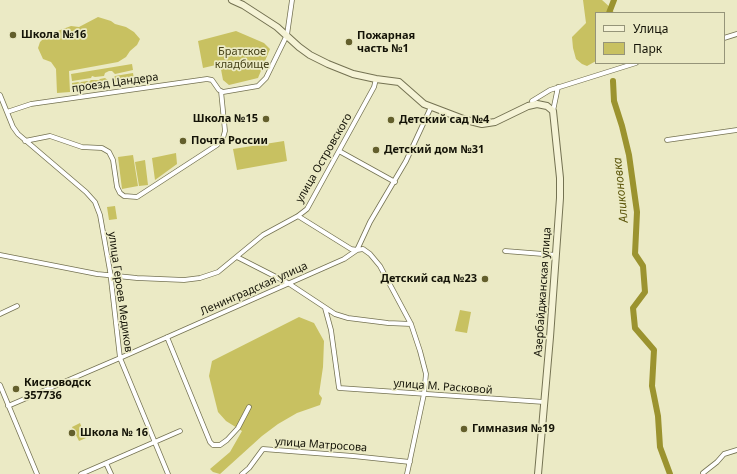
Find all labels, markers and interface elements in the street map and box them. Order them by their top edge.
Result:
legend [595,12,725,64]
text: Улица [633,20,668,37]
place label: Школа №16 [21,28,86,42]
place label: Пожарная часть №1 [357,29,415,55]
marker: Школа №16 [8,30,18,40]
marker: Пожарная часть №1 [344,37,354,47]
text: Парк [633,40,662,57]
park label: Братское кладбище [215,45,269,71]
street label: проезд Цандера [71,70,159,96]
street label: улица Островского [293,111,355,205]
place label: Школа №15 [193,112,258,126]
place label: Детский сад №4 [399,113,489,127]
marker: Школа №15 [261,114,271,124]
marker: Детский сад №4 [386,115,396,125]
place label: Почта России [191,134,268,148]
marker: Почта России [178,136,188,146]
place label: Детский дом №31 [384,143,484,157]
marker: Детский дом №31 [371,145,381,155]
water label: Аликоновка [610,157,632,223]
street label: Азербайджанская улица [532,227,554,357]
street label: улица Героев Медиков [105,231,135,353]
street label: Ленинградская улица [198,259,310,319]
place label: Детский сад №23 [380,272,477,286]
marker: Детский сад №23 [480,274,490,284]
place label: Кисловодск 357736 [24,376,91,402]
street label: улица М. Расковой [393,377,493,397]
marker: Кисловодск 357736 [11,384,21,394]
place label: Гимназия №19 [472,422,555,436]
marker: Гимназия №19 [459,424,469,434]
place label: Школа № 16 [80,426,148,440]
marker: Школа № 16 [67,428,77,438]
street label: улица Матросова [274,435,368,455]

